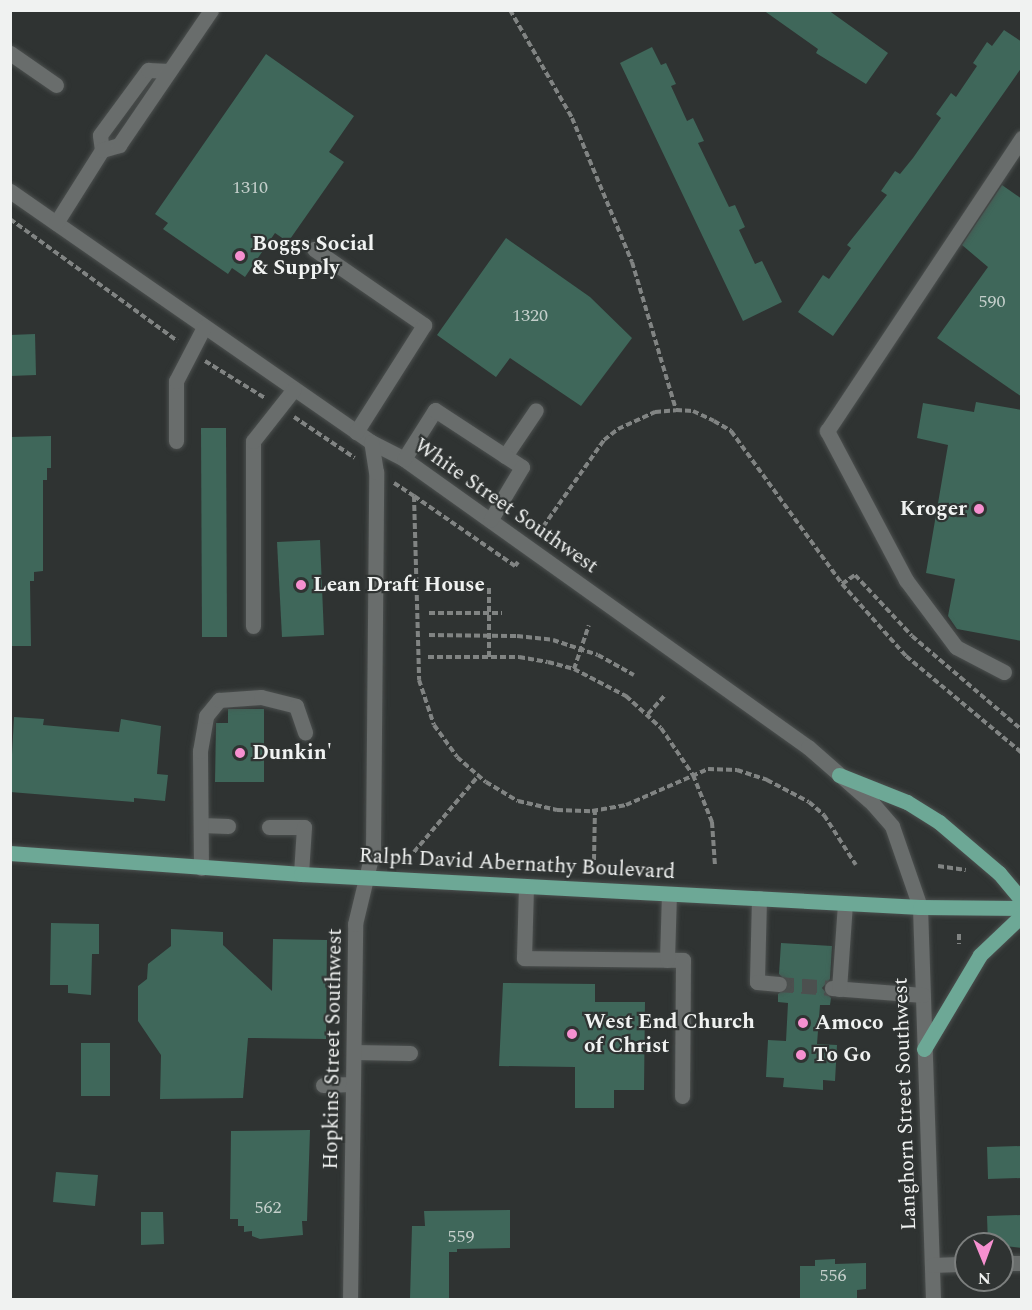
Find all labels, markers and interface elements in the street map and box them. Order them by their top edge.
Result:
house number: 1310 [232,177,268,199]
place label: Boggs Social & Supply [252,231,374,281]
marker: Boggs Social & Supply [233,249,247,263]
house number: 590 [979,291,1005,313]
house number: 1320 [512,305,548,327]
street label: White Street Southwest [409,433,603,579]
place label: Kroger [900,496,967,522]
marker: Kroger [972,502,986,516]
place label: Lean Draft House [313,572,485,598]
marker: Lean Draft House [294,578,308,592]
place label: Dunkin' [252,740,332,766]
marker: Dunkin' [233,746,247,760]
street label: Ralph David Abernathy Boulevard [358,843,676,885]
street label: Hopkins Street Southwest [318,928,348,1170]
street label: Langhorn Street Southwest [888,977,922,1231]
place label: West End Church of Christ [584,1009,755,1059]
place label: Amoco [815,1010,883,1036]
marker: Amoco [796,1016,810,1030]
marker: West End Church of Christ [565,1027,579,1041]
place label: To Go [813,1042,871,1068]
marker: To Go [794,1048,808,1062]
house number: 562 [255,1197,281,1219]
house number: 559 [448,1226,474,1248]
north arrow [954,1232,1014,1292]
house number: 556 [820,1265,846,1287]
text: N [978,1266,991,1290]

